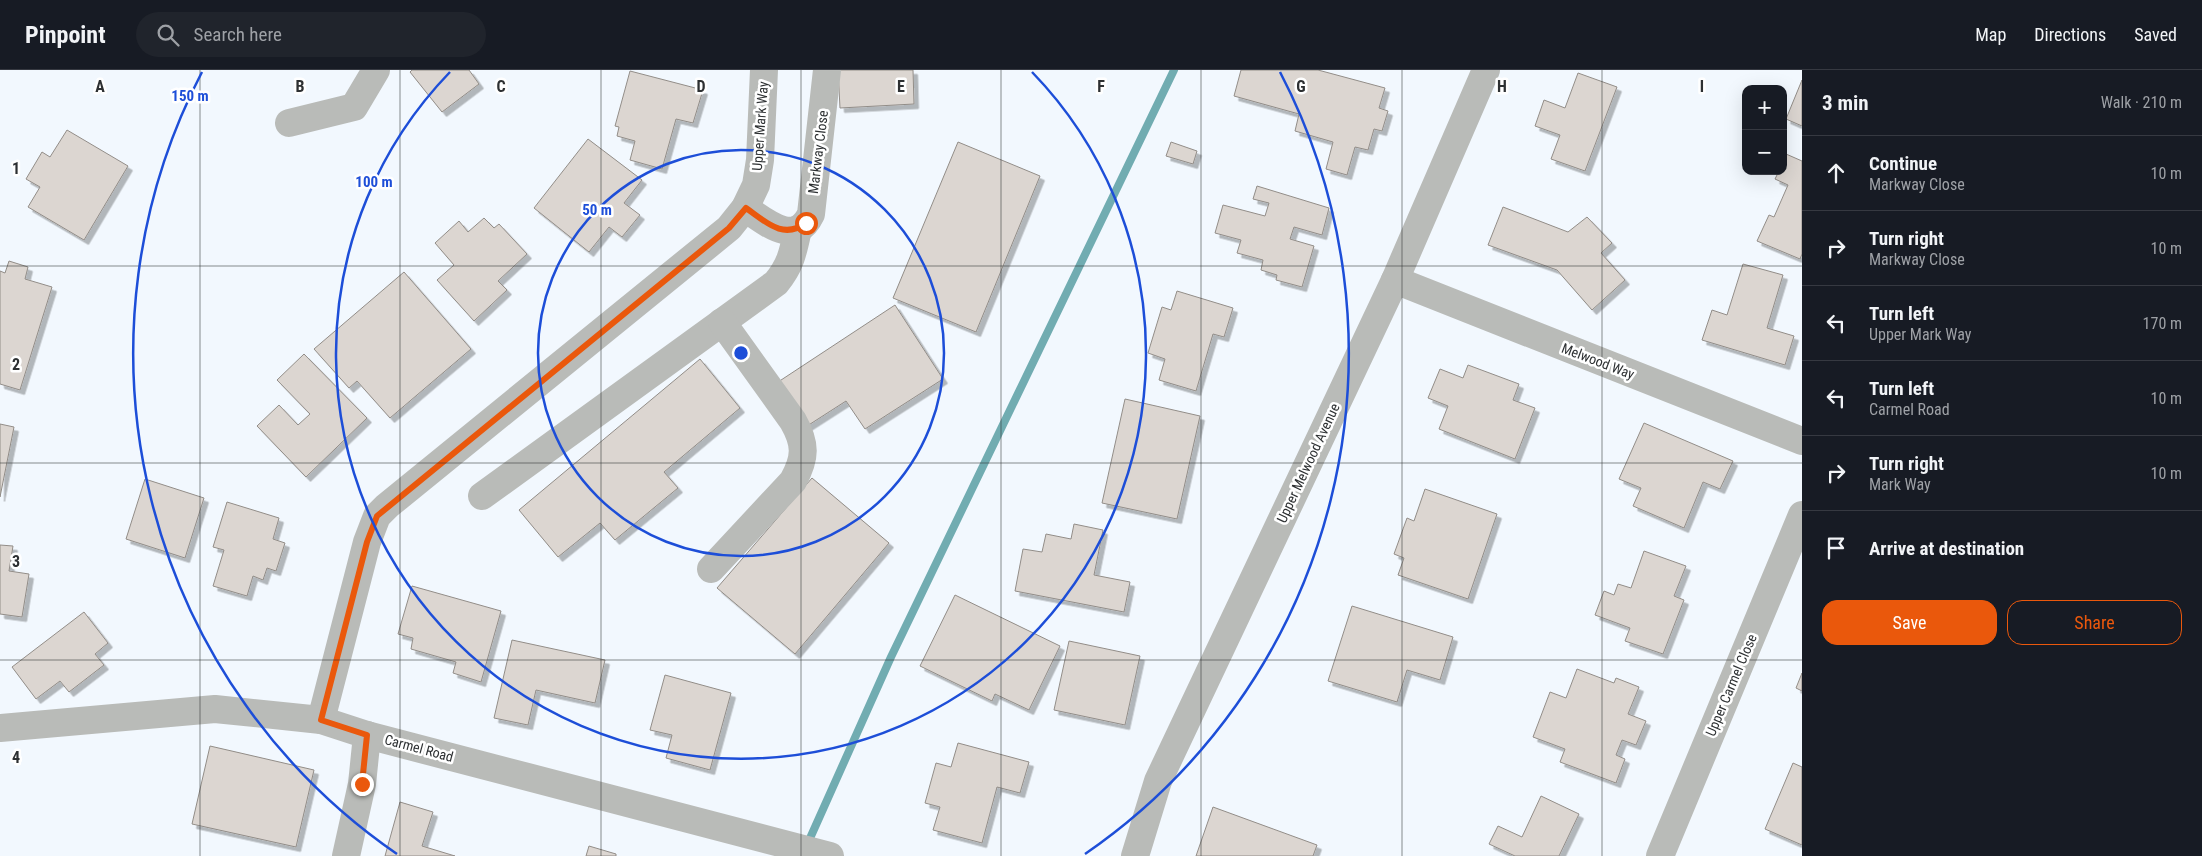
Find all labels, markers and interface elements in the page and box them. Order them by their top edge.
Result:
search box [136,12,486,57]
text: Pinpoint [25,21,106,49]
icon: search [154,21,182,49]
text: Search here [194,23,282,46]
text: Map [1975,24,2006,45]
text: Directions [2034,24,2106,45]
text: Saved [2134,24,2177,45]
text: A [95,77,105,96]
text: B [296,77,305,96]
text: C [496,77,506,96]
text: D [696,77,706,96]
text: E [897,77,905,96]
text: F [1097,77,1105,96]
text: G [1296,77,1306,96]
text: H [1497,77,1507,96]
text: I [1700,77,1704,96]
street label: Upper Mark Way [749,81,771,171]
map controls [1742,85,1787,175]
button: + [1742,85,1787,130]
text: 150 m [171,87,209,105]
text: 3 min [1822,91,1869,115]
text: Walk · 210 m [2101,93,2182,112]
street label: Markway Close [805,109,831,195]
button: − [1742,130,1787,175]
text: Continue [1869,152,1937,175]
text: 1 [12,159,20,178]
icon: ahead [1822,159,1850,187]
text: 10 m [2150,164,2182,183]
text: 100 m [355,173,393,191]
text: Markway Close [1869,175,1965,194]
text: 50 m [582,201,612,219]
route start [795,212,818,235]
text: Turn right [1869,227,1944,250]
icon: right [1822,234,1850,262]
text: 10 m [2150,239,2182,258]
text: Markway Close [1869,250,1965,269]
text: Turn left [1869,302,1934,325]
icon: left [1822,309,1850,337]
text: 170 m [2143,314,2182,333]
text: Upper Mark Way [1869,325,1971,344]
street label: Melwood Way [1559,340,1637,382]
centre of rings [732,344,750,362]
text: 2 [12,355,20,374]
text: Turn left [1869,377,1934,400]
icon: left [1822,384,1850,412]
text: 10 m [2150,389,2182,408]
street label: Upper Melwood Avenue [1273,400,1343,525]
text: Carmel Road [1869,400,1950,419]
text: Turn right [1869,452,1944,475]
icon: right [1822,459,1850,487]
text: 10 m [2150,464,2182,483]
text: Mark Way [1869,475,1931,494]
icon: arrive [1822,534,1850,562]
text: Arrive at destination [1869,537,2024,560]
text: 3 [12,552,20,571]
button: Save [1822,600,1997,645]
button: Share [2007,600,2182,645]
street label: Upper Carmel Close [1702,631,1760,738]
street label: Carmel Road [383,731,455,765]
text: 4 [12,748,20,767]
route end [351,773,374,796]

